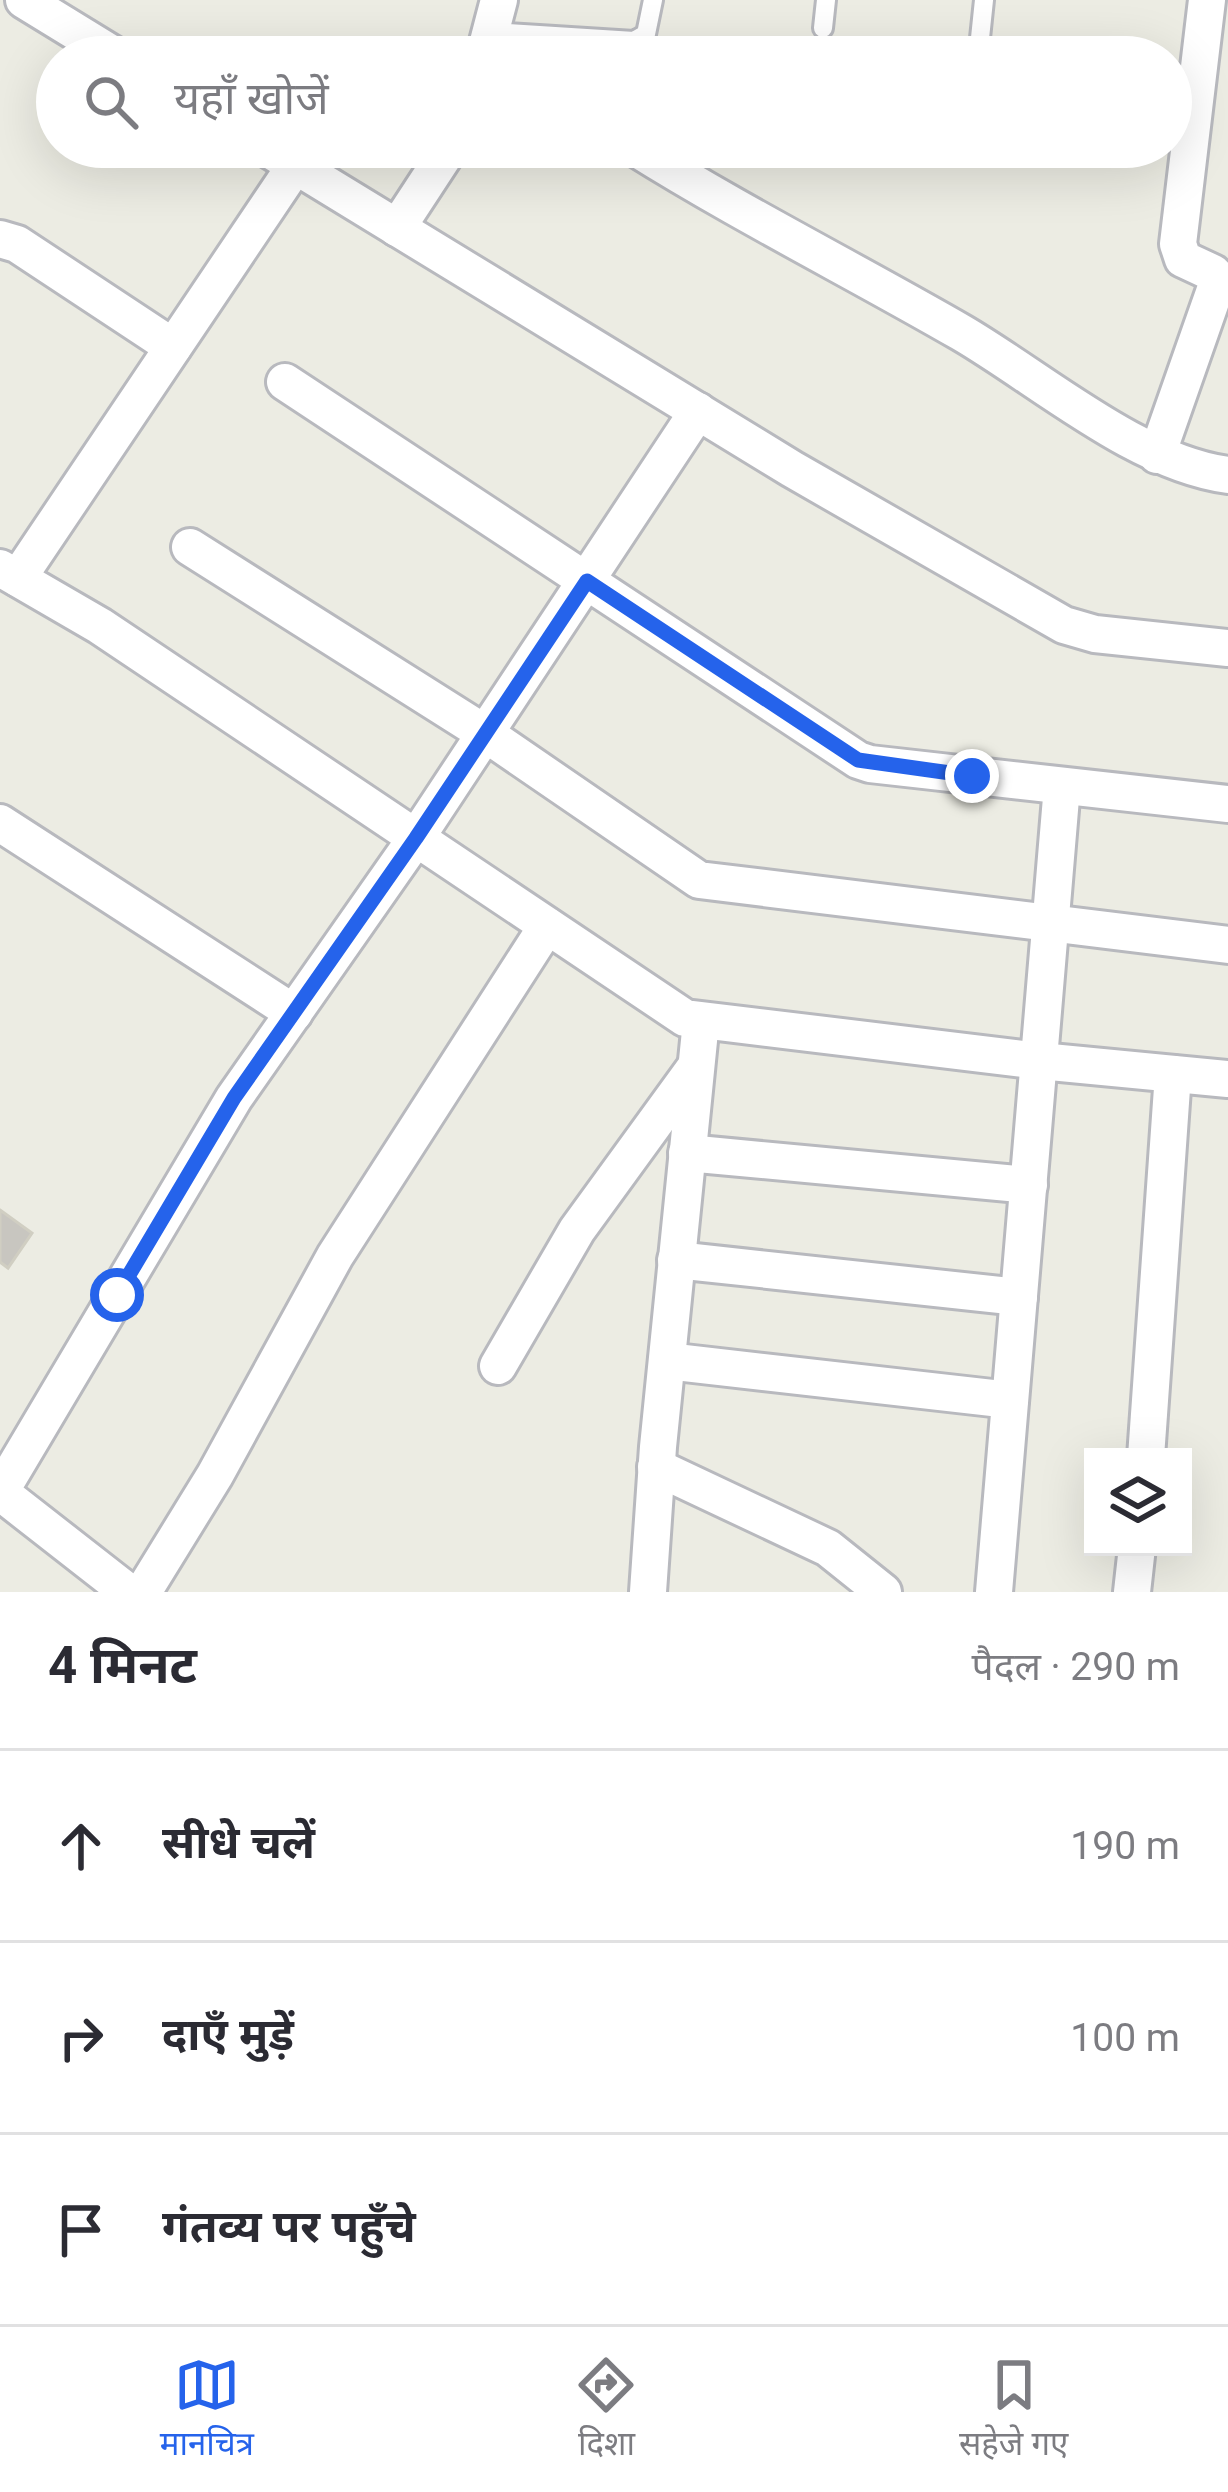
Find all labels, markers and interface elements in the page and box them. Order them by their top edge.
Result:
search box [36,36,1192,168]
icon: search [78,69,144,135]
text: यहाँ खोजें [174,72,329,125]
route end [945,749,999,803]
route start [90,1268,144,1322]
map controls [1084,1448,1192,1556]
button: layers [1084,1448,1192,1556]
text: 4 मिनट [48,1636,197,1695]
text: पैदल · 290 m [972,1644,1180,1690]
icon: ahead [48,1813,114,1879]
text: सीधे चलें [162,1816,315,1869]
text: 190 m [1070,1823,1180,1869]
icon: right [48,2005,114,2071]
text: दाएँ मुड़ें [162,2008,294,2061]
text: 100 m [1070,2015,1180,2061]
icon: arrive [48,2197,114,2263]
text: गंतव्य पर पहुँचे [162,2200,416,2253]
tab: मानचित्र [160,2352,254,2468]
tab: दिशा [573,2352,639,2468]
tab: सहेजे गए [959,2352,1068,2468]

